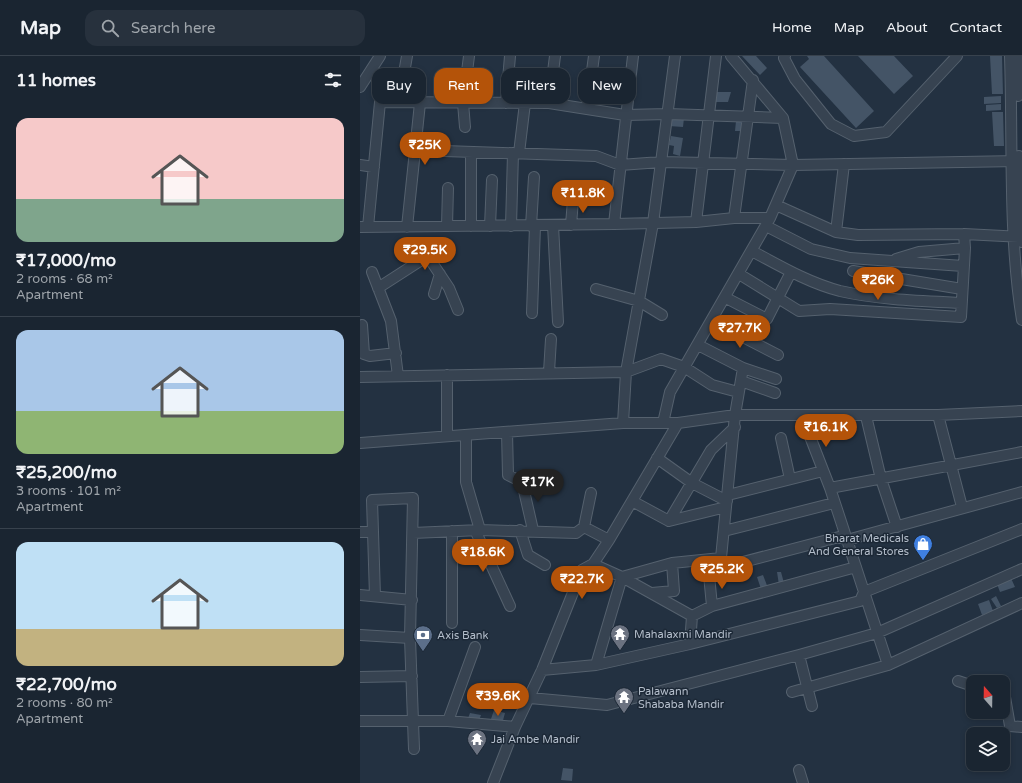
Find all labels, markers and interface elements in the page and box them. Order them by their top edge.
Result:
search box [85,10,365,46]
text: Map [20,17,61,39]
icon: search [99,17,121,39]
text: Search here [131,19,215,37]
text: Home [772,19,812,36]
text: Map [834,19,864,36]
text: About [886,19,928,36]
text: Contact [950,19,1002,36]
chip: Buy [372,68,426,104]
chip: Rent [434,68,493,104]
chip: Filters [501,68,570,104]
chip: New [578,68,636,104]
icon: filters [322,69,344,91]
text: 11 homes [16,70,96,91]
pin: ₹25K [401,132,449,166]
text: ₹25K [409,137,441,153]
icon: home [144,144,216,216]
pin: ₹11.8K [550,180,616,214]
text: ₹11.8K [561,185,605,201]
pin: ₹29.5K [392,237,458,271]
text: ₹29.5K [403,242,447,258]
text: ₹17,000/mo [16,250,116,271]
pin: ₹26K [854,267,902,301]
text: 2 rooms · 68 m² [16,271,113,287]
text: ₹26K [862,272,894,288]
text: Apartment [16,287,83,303]
pin: ₹27.7K [707,315,773,349]
text: ₹27.7K [718,320,762,336]
icon: home [144,356,216,428]
pin: ₹16.1K [793,414,859,448]
text: ₹16.1K [804,419,848,435]
text: ₹25,200/mo [16,462,117,483]
pin: ₹17K [514,469,562,503]
text: ₹17K [522,474,554,490]
text: 3 rooms · 101 m² [16,483,121,499]
text: Apartment [16,499,83,515]
place label: Bharat Medicals And General Stores [808,532,909,558]
shop icon: Bharat Medicals And General Stores [912,533,934,561]
pin: ₹18.6K [450,539,516,573]
text: ₹18.6K [461,544,505,560]
pin: ₹25.2K [689,556,755,590]
text: ₹25.2K [700,561,744,577]
pin: ₹22.7K [549,566,615,600]
icon: home [144,568,216,640]
text: ₹22.7K [560,571,604,587]
temple icon: Mahalaxmi Mandir [609,623,631,651]
bank icon: Axis Bank [412,624,434,652]
place label: Mahalaxmi Mandir [634,628,732,641]
place label: Axis Bank [437,629,489,642]
text: ₹22,700/mo [16,674,117,695]
north arrow [966,675,1010,719]
map controls [966,675,1010,771]
pin: ₹39.6K [465,683,531,717]
place label: Palawann Shababa Mandir [638,685,725,711]
temple icon: Palawann Shababa Mandir [613,686,635,714]
text: ₹39.6K [476,688,520,704]
text: 2 rooms · 80 m² [16,695,113,711]
text: Apartment [16,711,83,727]
button: layers [966,727,1010,771]
temple icon: Jai Ambe Mandir [466,728,488,756]
place label: Jai Ambe Mandir [491,733,580,746]

